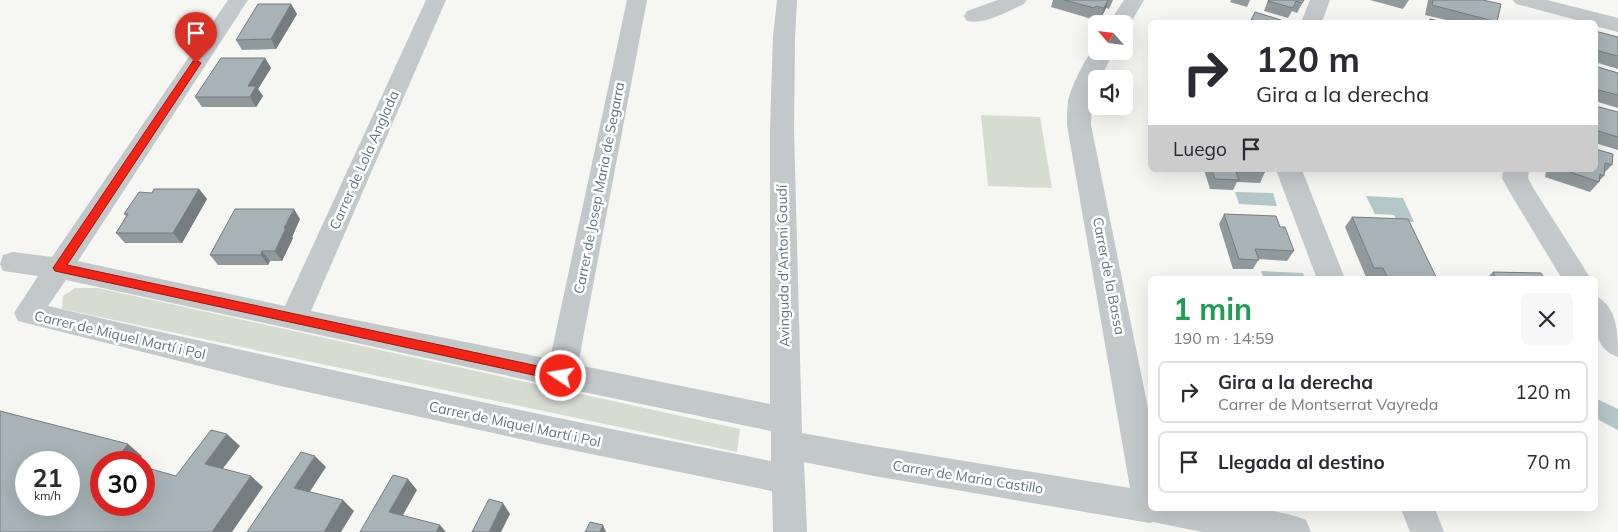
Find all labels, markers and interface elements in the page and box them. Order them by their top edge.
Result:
pin [175,12,217,63]
north arrow [1088,15,1132,60]
map controls [1088,15,1133,115]
icon: arrive [182,19,210,47]
text: 120 m [1256,37,1360,81]
icon: right [1173,40,1238,105]
button: sound [1088,70,1133,115]
text: Gira a la derecha [1256,80,1429,108]
street label: Carrer de Josep Maria de Segarra [570,81,628,295]
street label: Carrer de Lola Anglada [325,88,403,232]
icon: arrive [1237,135,1265,163]
text: Luego [1173,137,1227,161]
street label: Avinguda d'Antoni Gaudí [773,184,793,347]
street label: Carrer de la Bassa [1089,216,1129,336]
text: 1 min [1173,290,1252,328]
button: close [1521,293,1573,345]
street label: Carrer de Miquel Martí i Pol [33,307,207,363]
text: 190 m · 14:59 [1173,328,1274,348]
position arrow [534,349,586,401]
text: Gira a la derecha [1218,370,1373,394]
icon: right [1175,378,1203,406]
text: 120 m [1515,380,1571,404]
text: Carrer de Montserrat Vayreda [1218,394,1438,414]
street label: Carrer de Miquel Martí i Pol [427,397,603,451]
icon: arrive [1175,448,1203,476]
text: Llegada al destino [1218,450,1385,474]
text: 70 m [1527,450,1571,474]
speed limit sign: 30 [90,451,155,516]
street label: Carrer de Maria Castillo [891,456,1045,498]
text: 21 [32,462,63,493]
text: km/h [34,488,61,503]

